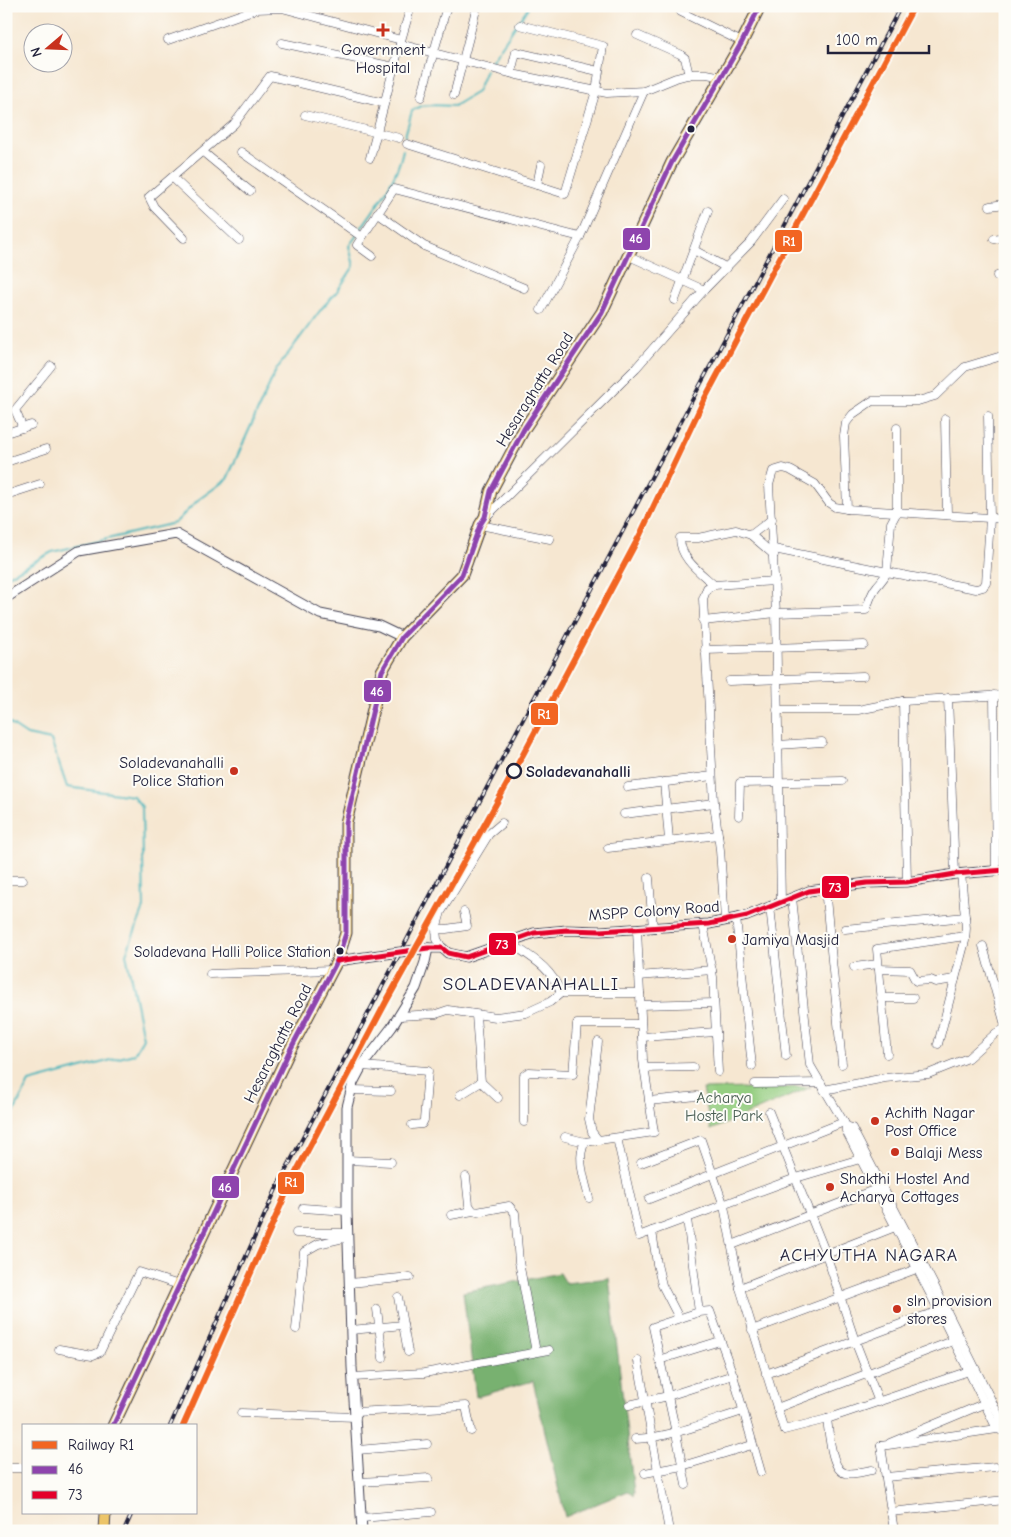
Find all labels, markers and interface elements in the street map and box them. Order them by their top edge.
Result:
north arrow [22,22,72,72]
scale bar [828,22,930,54]
marker: Government Hospital [376,23,390,37]
text: 100 m [836,31,878,49]
place label: Government Hospital [341,41,425,77]
text: N [27,45,46,59]
unlabelled marker [686,124,696,134]
line badge: 46 [622,227,651,251]
line badge: R1 [774,229,803,253]
text: 46 [629,230,643,247]
text: R1 [782,233,796,250]
street label: Hesaraghatta Road [493,329,577,450]
line badge: 46 [363,679,392,703]
text: 46 [370,683,384,700]
line badge: R1 [530,702,559,726]
text: R1 [537,706,551,723]
place label: Soladevanahalli Police Station [119,754,224,790]
marker: Soladevanahalli [506,763,522,779]
place label: Soladevanahalli [526,763,631,781]
marker: Soladevanahalli Police Station [228,765,240,777]
line badge: 73 [821,875,850,899]
text: 73 [828,879,842,896]
street label: MSPP Colony Road [588,897,720,925]
place label: Jamiya Masjid [742,931,839,949]
line badge: 73 [488,932,517,956]
marker: Jamiya Masjid [726,933,738,945]
text: 73 [495,936,509,953]
place label: Soladevana Halli Police Station [134,943,331,961]
marker: Soladevana Halli Police Station [335,946,345,956]
district label: SOLADEVANAHALLI [443,973,619,995]
street label: Hesaraghatta Road [240,981,316,1106]
park label: Acharya Hostel Park [685,1089,763,1125]
place label: Achith Nagar Post Office [885,1104,975,1140]
marker: Achith Nagar Post Office [869,1115,881,1127]
place label: Balaji Mess [905,1144,983,1162]
marker: Balaji Mess [889,1146,901,1158]
place label: Shakthi Hostel And Acharya Cottages [840,1170,970,1206]
line badge: R1 [277,1171,305,1195]
text: R1 [284,1174,298,1191]
line badge: 46 [211,1175,240,1199]
text: 46 [218,1179,232,1196]
marker: Shakthi Hostel And Acharya Cottages [824,1181,836,1193]
district label: ACHYUTHA NAGARA [780,1245,958,1266]
place label: sln provision stores [907,1292,992,1328]
marker: sln provision stores [891,1303,903,1315]
legend [22,1424,198,1514]
text: Railway R1 [68,1436,134,1454]
text: 46 [68,1460,83,1478]
text: 73 [68,1486,83,1504]

